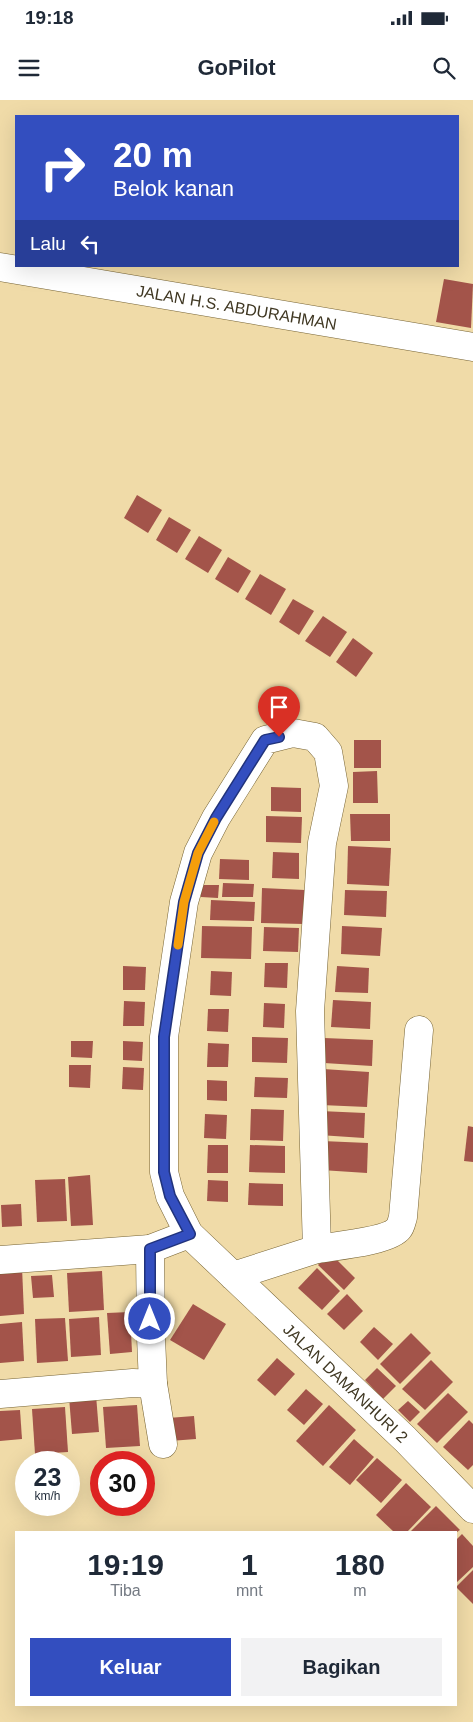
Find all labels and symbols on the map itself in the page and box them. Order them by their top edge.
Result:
street label: JALAN H.S. ABDURAHMAN [135,282,338,332]
pin [258,686,300,737]
position arrow [123,1292,175,1344]
street label: JALAN DAMANHURI 2 [280,1320,411,1446]
speed limit sign: 30 [90,1451,155,1516]

